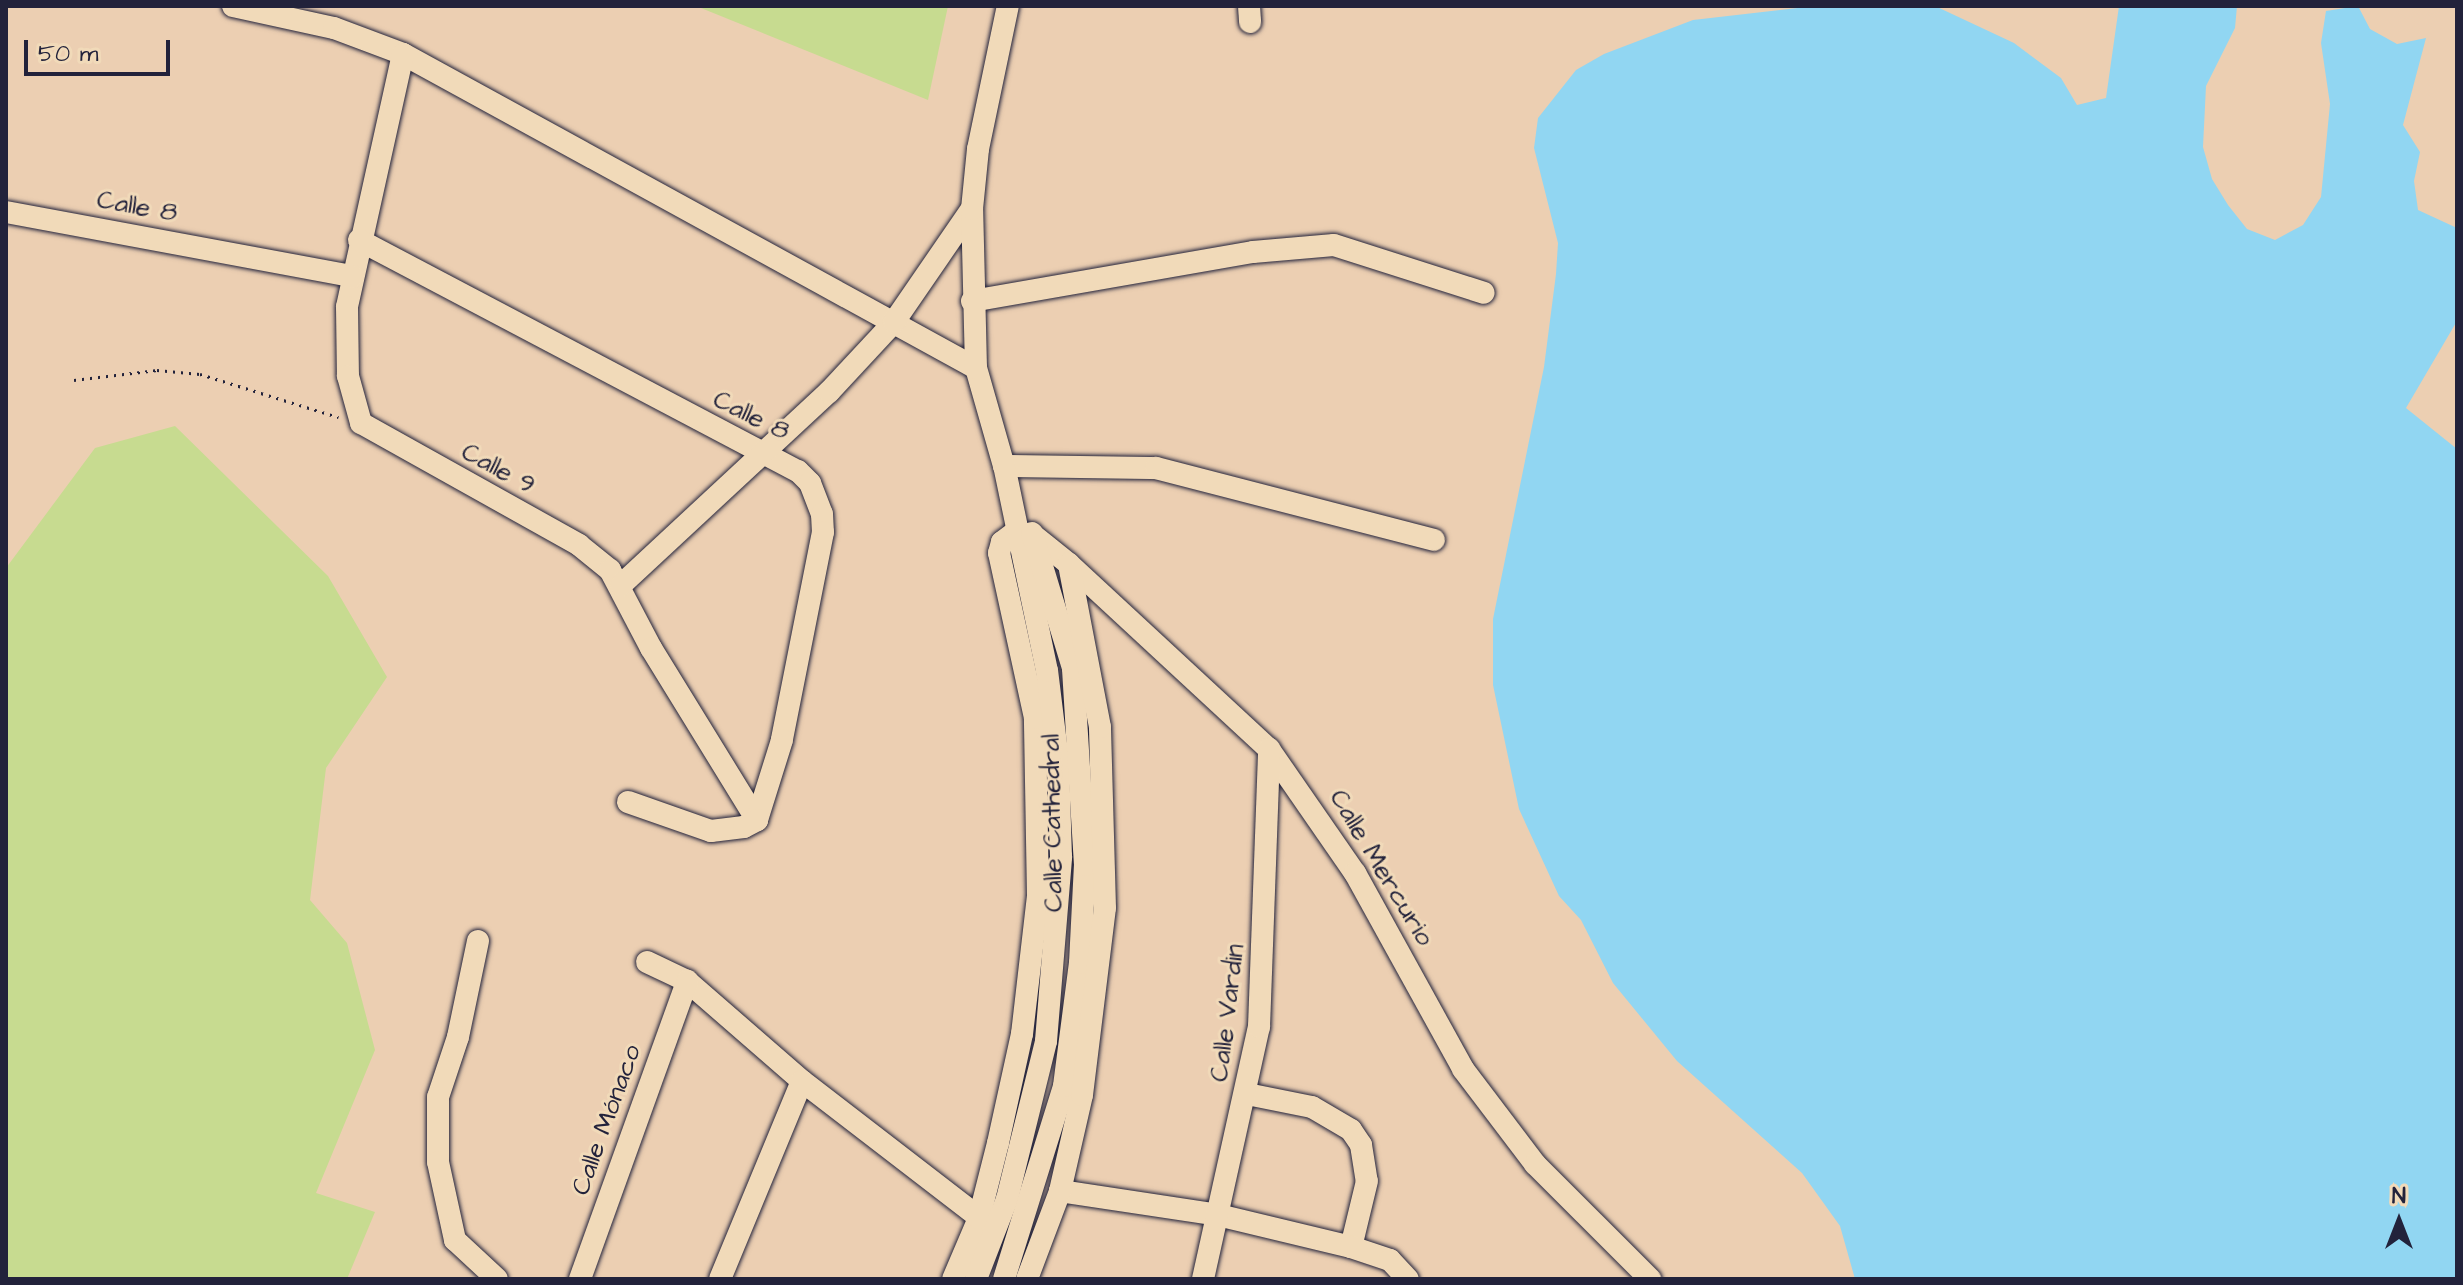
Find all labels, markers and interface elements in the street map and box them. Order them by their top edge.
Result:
scale bar [28,24,174,74]
text: 50 m [38,37,98,71]
street label: Calle 8 [94,185,180,229]
street label: Calle 8 [708,384,794,448]
street label: Calle 9 [456,437,540,501]
street label: Calle Cathedral [1036,734,1070,912]
street label: Calle Mercurio [1322,784,1440,952]
street label: Calle Vardin [1204,942,1252,1084]
street label: Calle Mónaco [565,1041,649,1199]
north arrow [2359,1181,2439,1261]
text: N [2392,1181,2406,1212]

